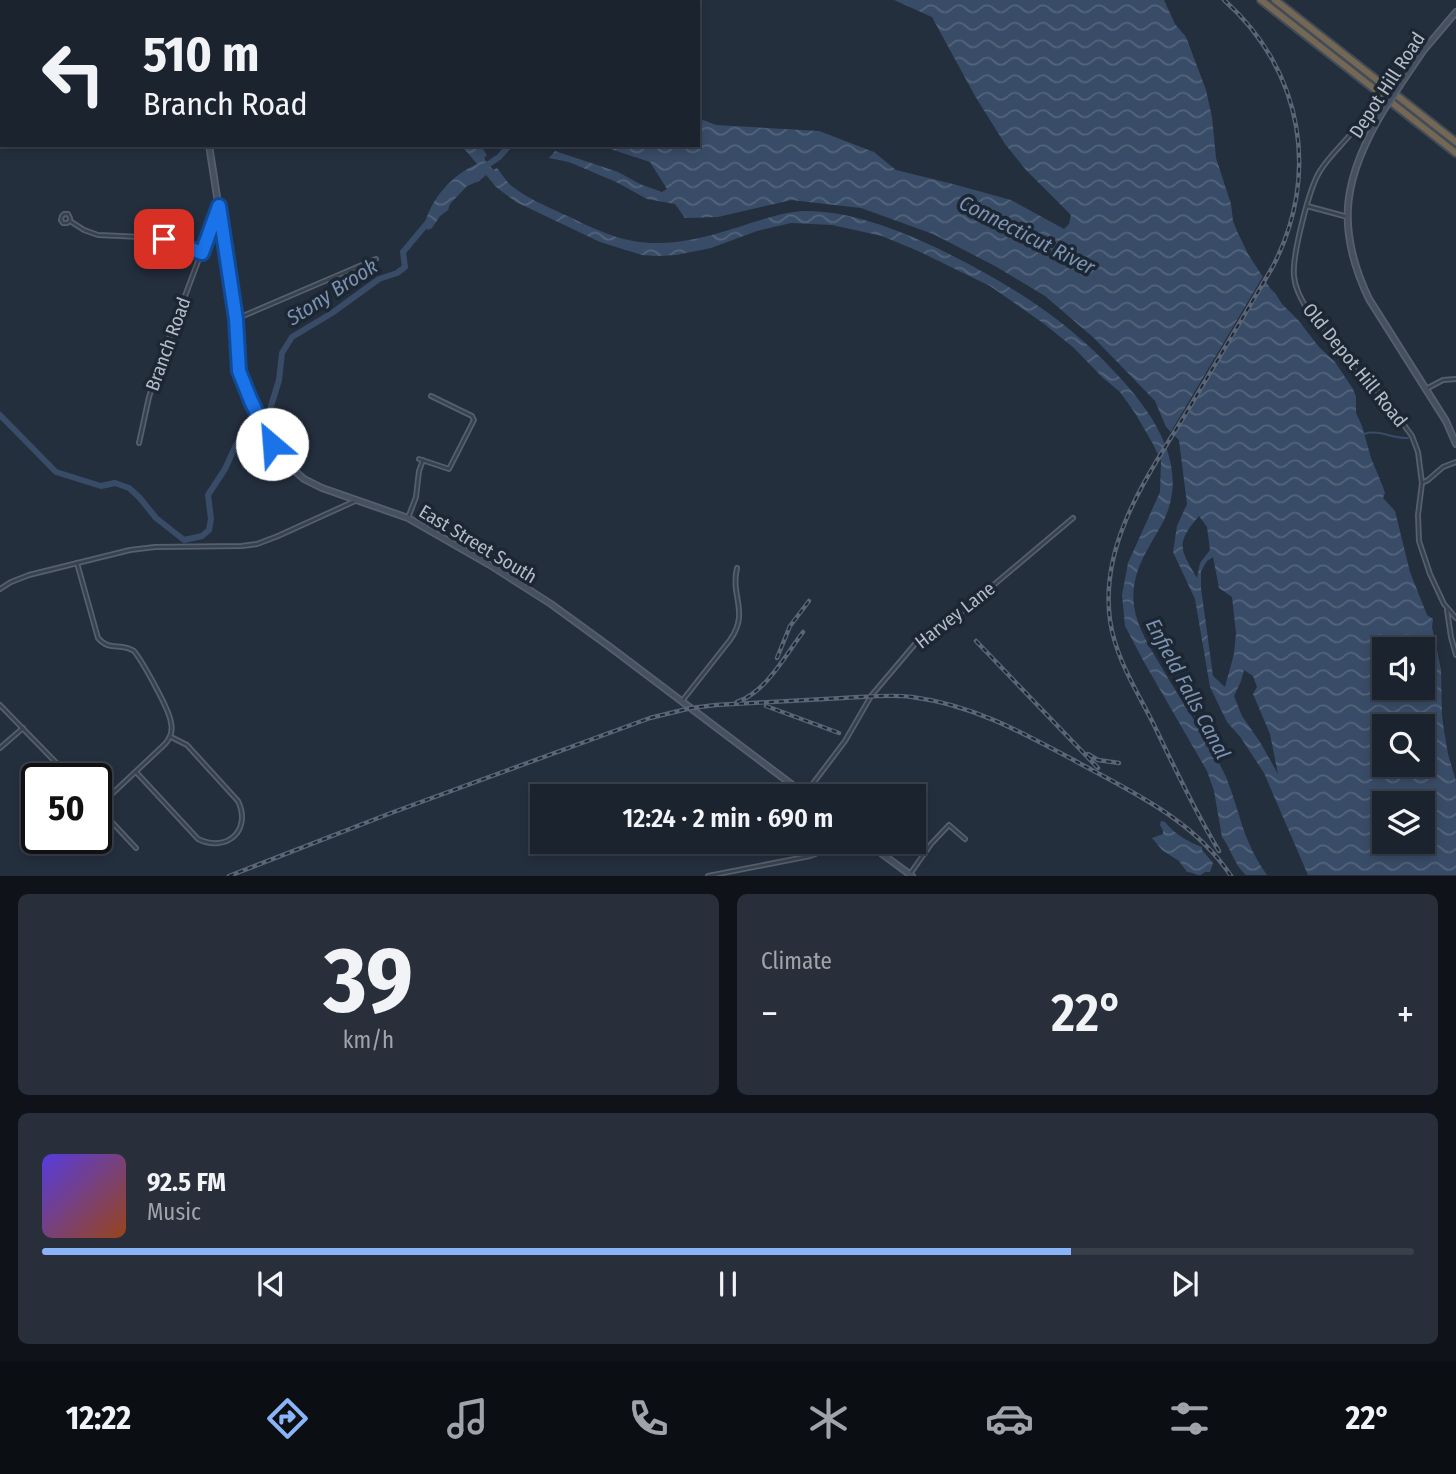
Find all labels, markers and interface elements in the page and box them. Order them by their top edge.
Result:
text: 510 m [143,25,259,84]
icon: left [28,28,119,119]
street label: Depot Hill Road [1344,28,1430,142]
text: Branch Road [143,85,308,123]
water label: Connecticut River [955,190,1100,281]
pin [134,209,194,269]
icon: arrive [145,220,183,258]
water label: Stony Brook [281,253,382,332]
street label: Branch Road [140,294,196,394]
street label: Old Depot Hill Road [1298,298,1412,432]
position arrow [235,407,309,481]
street label: East Street South [415,500,541,588]
street label: Harvey Lane [910,577,1000,653]
water label: Enfield Falls Canal [1140,614,1236,764]
map controls [1372,637,1435,854]
button: sound [1372,637,1435,700]
button: search [1372,714,1435,777]
speed limit sign: 50 [21,763,112,854]
button: layers [1372,791,1435,854]
text: 12:24 · 2 min · 690 m [623,803,833,834]
text: 39 [324,926,413,1035]
text: Climate [761,947,832,975]
text: 22° [1051,982,1123,1045]
text: − [761,991,778,1037]
text: + [1397,991,1414,1037]
text: km/h [343,1026,394,1054]
text: 92.5 FM [147,1167,226,1198]
text: Music [147,1198,201,1226]
icon: previous [252,1265,290,1303]
icon: pause [709,1265,747,1303]
icon: next [1166,1265,1204,1303]
icon: directions [263,1394,312,1443]
icon: music [443,1394,492,1443]
icon: phone [624,1394,673,1443]
icon: climate [804,1394,853,1443]
icon: car [985,1394,1034,1443]
icon: filters [1165,1394,1214,1443]
text: 12:22 [66,1399,131,1437]
text: 22° [1346,1399,1390,1437]

